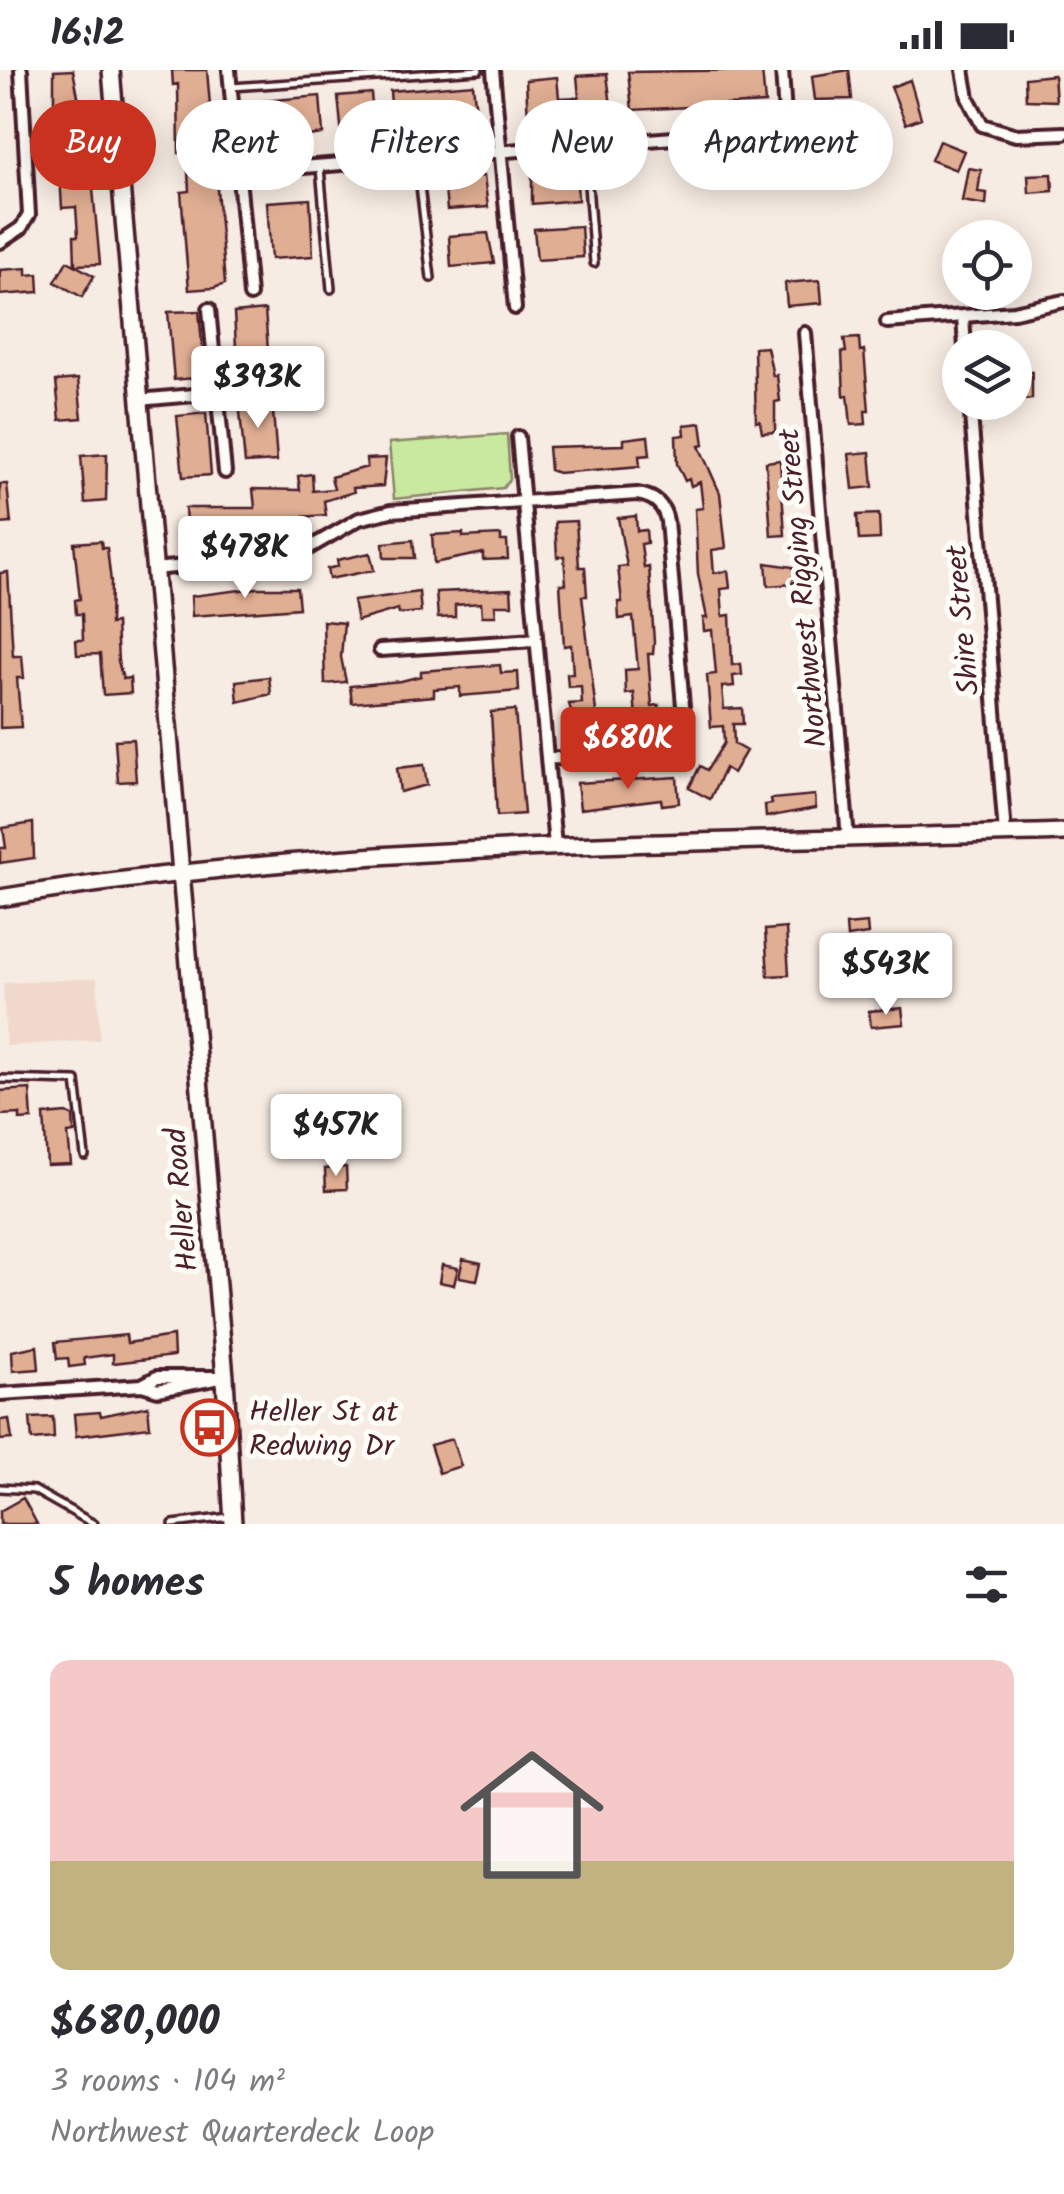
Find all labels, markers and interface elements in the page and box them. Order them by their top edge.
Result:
text: 16:12 [50,5,125,65]
chip: Buy [30,100,156,190]
chip: Rent [176,100,314,190]
chip: Filters [334,100,495,190]
chip: New [515,100,648,190]
chip: Apartment [668,100,893,190]
map controls [942,220,1032,420]
button: locate [942,220,1032,310]
button: layers [942,330,1032,420]
pin: $393K [188,346,328,431]
text: $393K [213,353,303,404]
street label: Northwest Rigging Street [766,426,842,749]
pin: $478K [175,516,315,601]
text: $478K [200,523,290,574]
street label: Shire Street [933,542,994,697]
pin: $680K [558,707,698,792]
text: $680K [583,714,673,765]
pin: $543K [816,933,956,1018]
text: $543K [841,940,931,991]
pin: $457K [266,1094,406,1179]
text: $457K [293,1101,379,1152]
street label: Heller Road [153,1125,213,1274]
place label: Heller St at Redwing Dr [249,1389,398,1471]
bus stop icon: Heller St at Redwing Dr [180,1398,240,1458]
text: 5 homes [50,1551,205,1618]
icon: filters [959,1557,1014,1612]
icon: home [442,1725,622,1905]
text: $680,000 [50,1990,220,2057]
text: 3 rooms · 104 m² [50,2057,285,2108]
text: Northwest Quarterdeck Loop [50,2108,434,2159]

